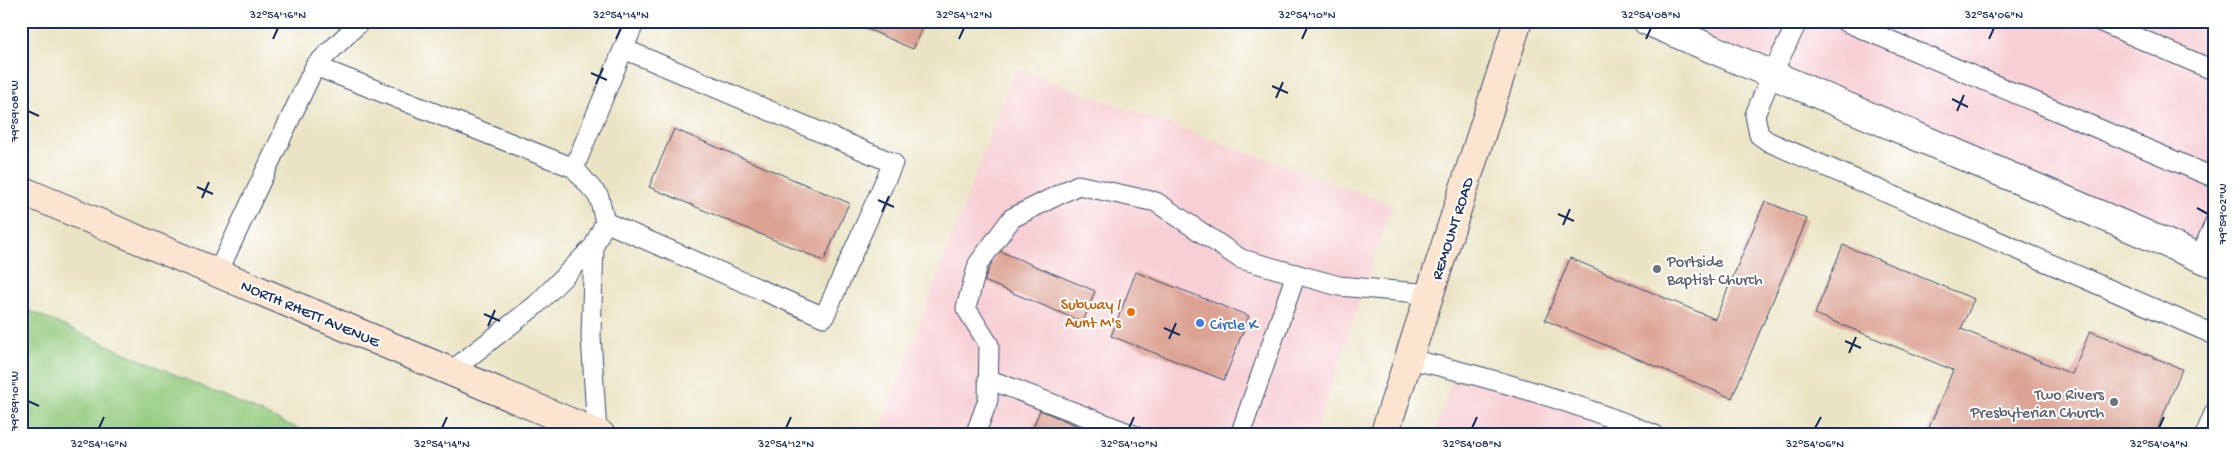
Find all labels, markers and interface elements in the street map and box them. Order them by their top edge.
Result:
text: 32°54'16"N [249,9,306,23]
text: 32°54'14"N [592,9,649,23]
text: 32°54'12"N [935,9,992,23]
text: 32°54'10"N [1277,9,1336,23]
text: 32°54'08"N [1621,9,1681,23]
text: 32°54'06"N [1964,9,2023,23]
text: 79°59'08"W [9,80,23,143]
street label: REMOUNT ROAD [1429,175,1480,283]
text: 79°59'02"W [2217,184,2231,245]
place label: Portside Baptist Church [1666,254,1763,291]
marker: Portside Baptist Church [1651,263,1663,275]
street label: NORTH RHETT AVENUE [237,277,383,353]
place label: Subway / Aunt M's [1061,297,1122,334]
marker: Subway / Aunt M's [1125,306,1137,318]
marker: Circle K [1194,317,1206,329]
place label: Circle K [1210,317,1260,336]
text: 79°59'10"W [9,371,23,432]
place label: Two Rivers Presbyterian Church [1969,387,2105,424]
marker: Two Rivers Presbyterian Church [2108,396,2120,408]
text: 32°54'16"N [70,438,127,452]
text: 32°54'14"N [413,438,470,452]
text: 32°54'12"N [757,438,814,452]
text: 32°54'10"N [1099,438,1158,452]
text: 32°54'08"N [1442,438,1502,452]
text: 32°54'06"N [1785,438,1844,452]
text: 32°54'04"N [2129,438,2188,452]

